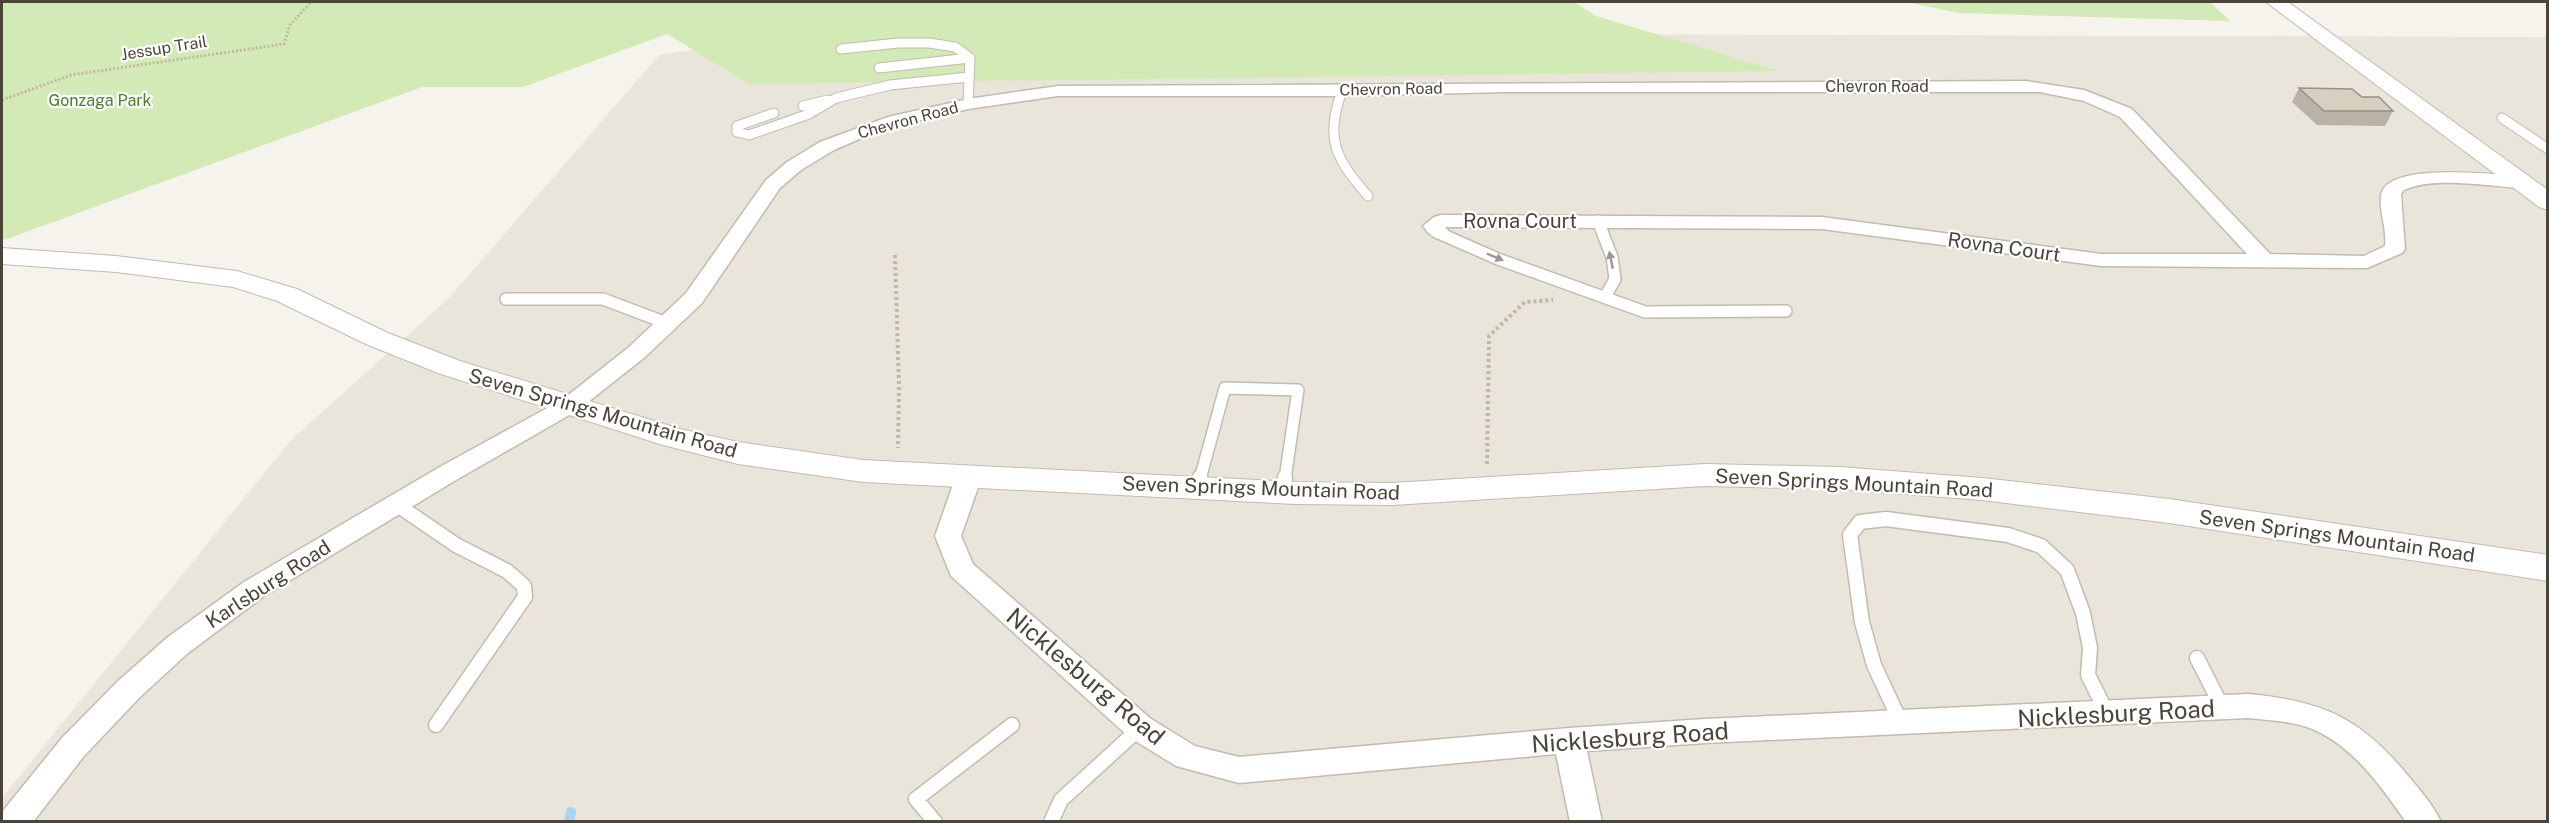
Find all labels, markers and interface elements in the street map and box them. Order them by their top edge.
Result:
street label: Jessup Trail [120,32,208,64]
street label: Chevron Road [1825,77,1929,96]
street label: Chevron Road [1339,79,1443,99]
park label: Gonzaga Park [48,91,152,110]
street label: Chevron Road [856,97,960,143]
street label: Rovna Court [1463,209,1577,233]
street label: Rovna Court [1946,227,2062,267]
one-way arrow [1606,250,1616,269]
one-way arrow [1486,252,1504,262]
street label: Seven Springs Mountain Road [466,363,740,463]
street label: Seven Springs Mountain Road [1714,464,1994,502]
street label: Seven Springs Mountain Road [1122,471,1400,505]
street label: Seven Springs Mountain Road [2198,505,2476,567]
street label: Karlsburg Road [201,535,335,633]
street label: Nicklesburg Road [1001,602,1171,750]
street label: Nicklesburg Road [2017,694,2215,732]
street label: Nicklesburg Road [1530,716,1730,758]

